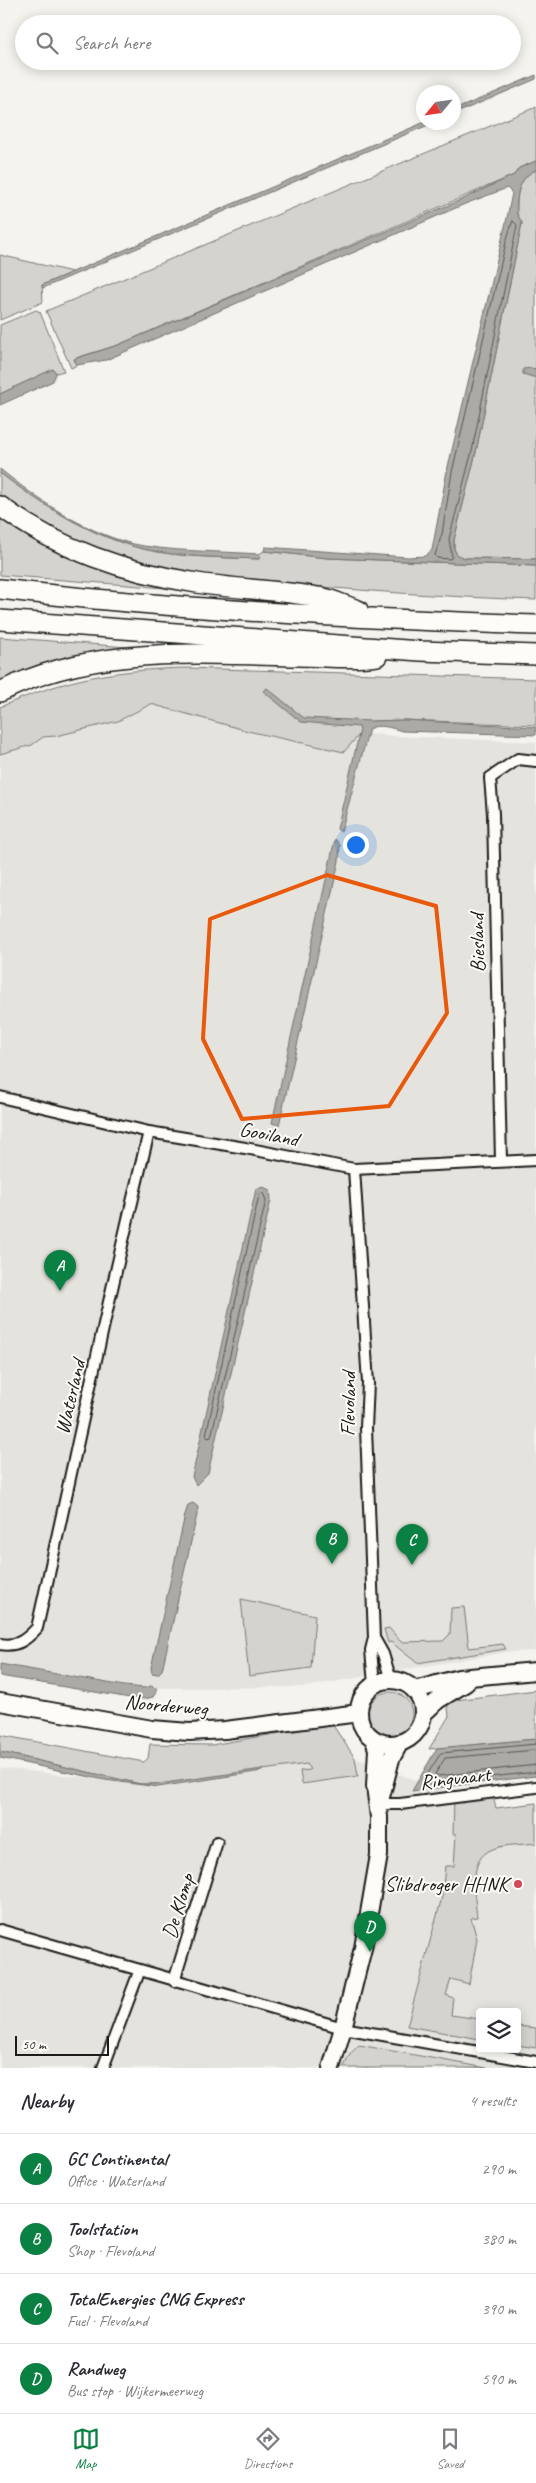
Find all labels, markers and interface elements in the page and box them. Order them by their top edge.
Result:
search box [15,15,521,70]
icon: search [33,29,61,57]
text: Search here [73,31,150,55]
north arrow [416,85,461,130]
your location [343,832,369,858]
street label: Biesland [463,910,491,973]
street label: Gooiland [237,1116,303,1153]
pin: A [44,1250,76,1291]
street label: Waterland [49,1354,92,1437]
street label: Flevoland [335,1368,361,1436]
pin: B [316,1523,348,1564]
pin: C [396,1524,428,1565]
street label: Noorderweg [124,1688,210,1722]
street label: Ringvaart [418,1761,494,1795]
street label: De Klomp [156,1868,201,1942]
place label: Slibdroger HHNK [385,1871,513,1897]
marker: Slibdroger HHNK [512,1878,524,1890]
pin: D [354,1911,386,1952]
map controls [476,2008,521,2053]
button: layers [476,2008,521,2053]
scale bar [15,2033,109,2056]
text: 50 m [22,2036,46,2053]
text: Nearby [20,2088,73,2114]
text: 4 results [469,2091,516,2111]
text: GC Continental [67,2147,167,2171]
text: A [32,2159,40,2179]
text: 290 m [482,2159,516,2179]
text: Office · Waterland [67,2171,165,2191]
text: Toolstation [67,2217,138,2241]
text: B [32,2229,40,2249]
text: 380 m [482,2229,516,2249]
text: Shop · Flevoland [67,2241,154,2261]
text: TotalEnergies CNG Express [67,2287,243,2311]
text: C [32,2299,40,2319]
text: 390 m [482,2299,516,2319]
text: Fuel · Flevoland [67,2311,148,2331]
text: Randweg [67,2357,125,2381]
text: D [31,2369,41,2389]
text: 590 m [482,2369,516,2389]
text: Bus stop · Wijkermeerweg [67,2381,203,2401]
tab: Map [72,2425,100,2472]
tab: Directions [244,2425,292,2472]
tab: Saved [436,2425,464,2472]

